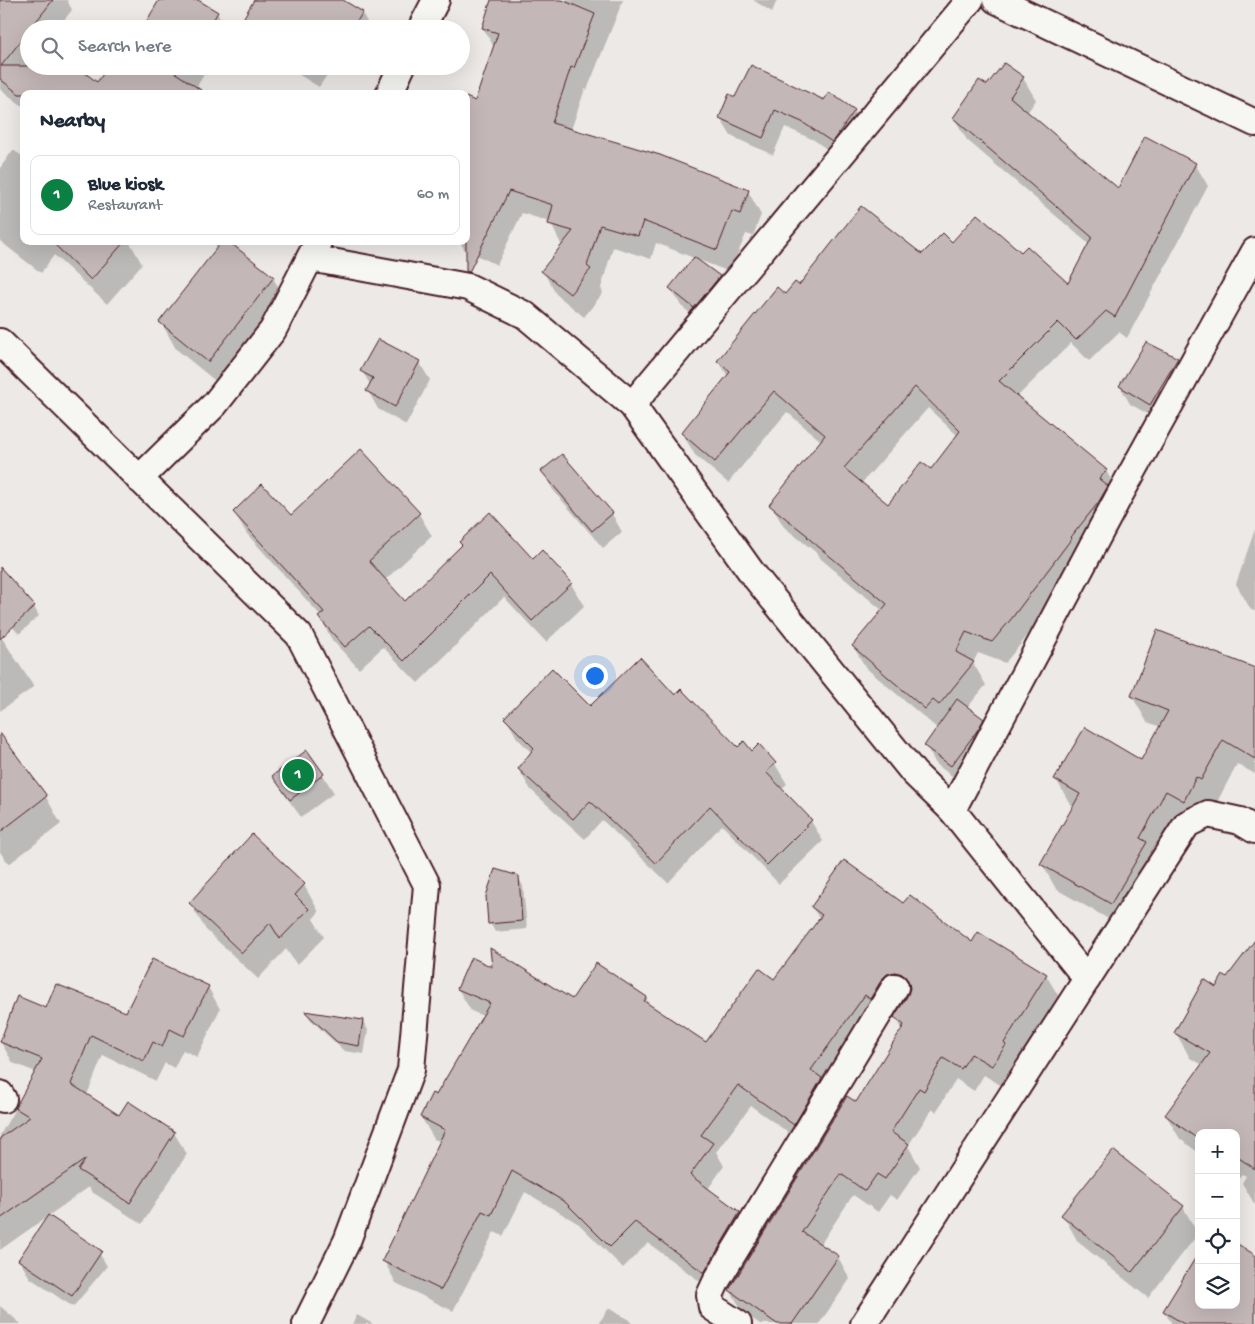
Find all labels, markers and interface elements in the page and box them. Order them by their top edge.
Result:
search box [20,20,470,75]
icon: search [38,34,66,62]
text: Search here [78,36,172,59]
text: Nearby [40,110,105,135]
text: Blue kiosk [88,174,163,197]
text: 1 [54,186,60,205]
text: 60 m [417,186,449,205]
text: Restaurant [88,197,162,216]
your location [582,663,608,689]
pin: 1 [282,756,314,794]
map controls [1195,1129,1240,1309]
button: + [1195,1129,1240,1174]
button: − [1195,1174,1240,1219]
button: locate [1195,1219,1240,1264]
button: layers [1195,1264,1240,1309]

